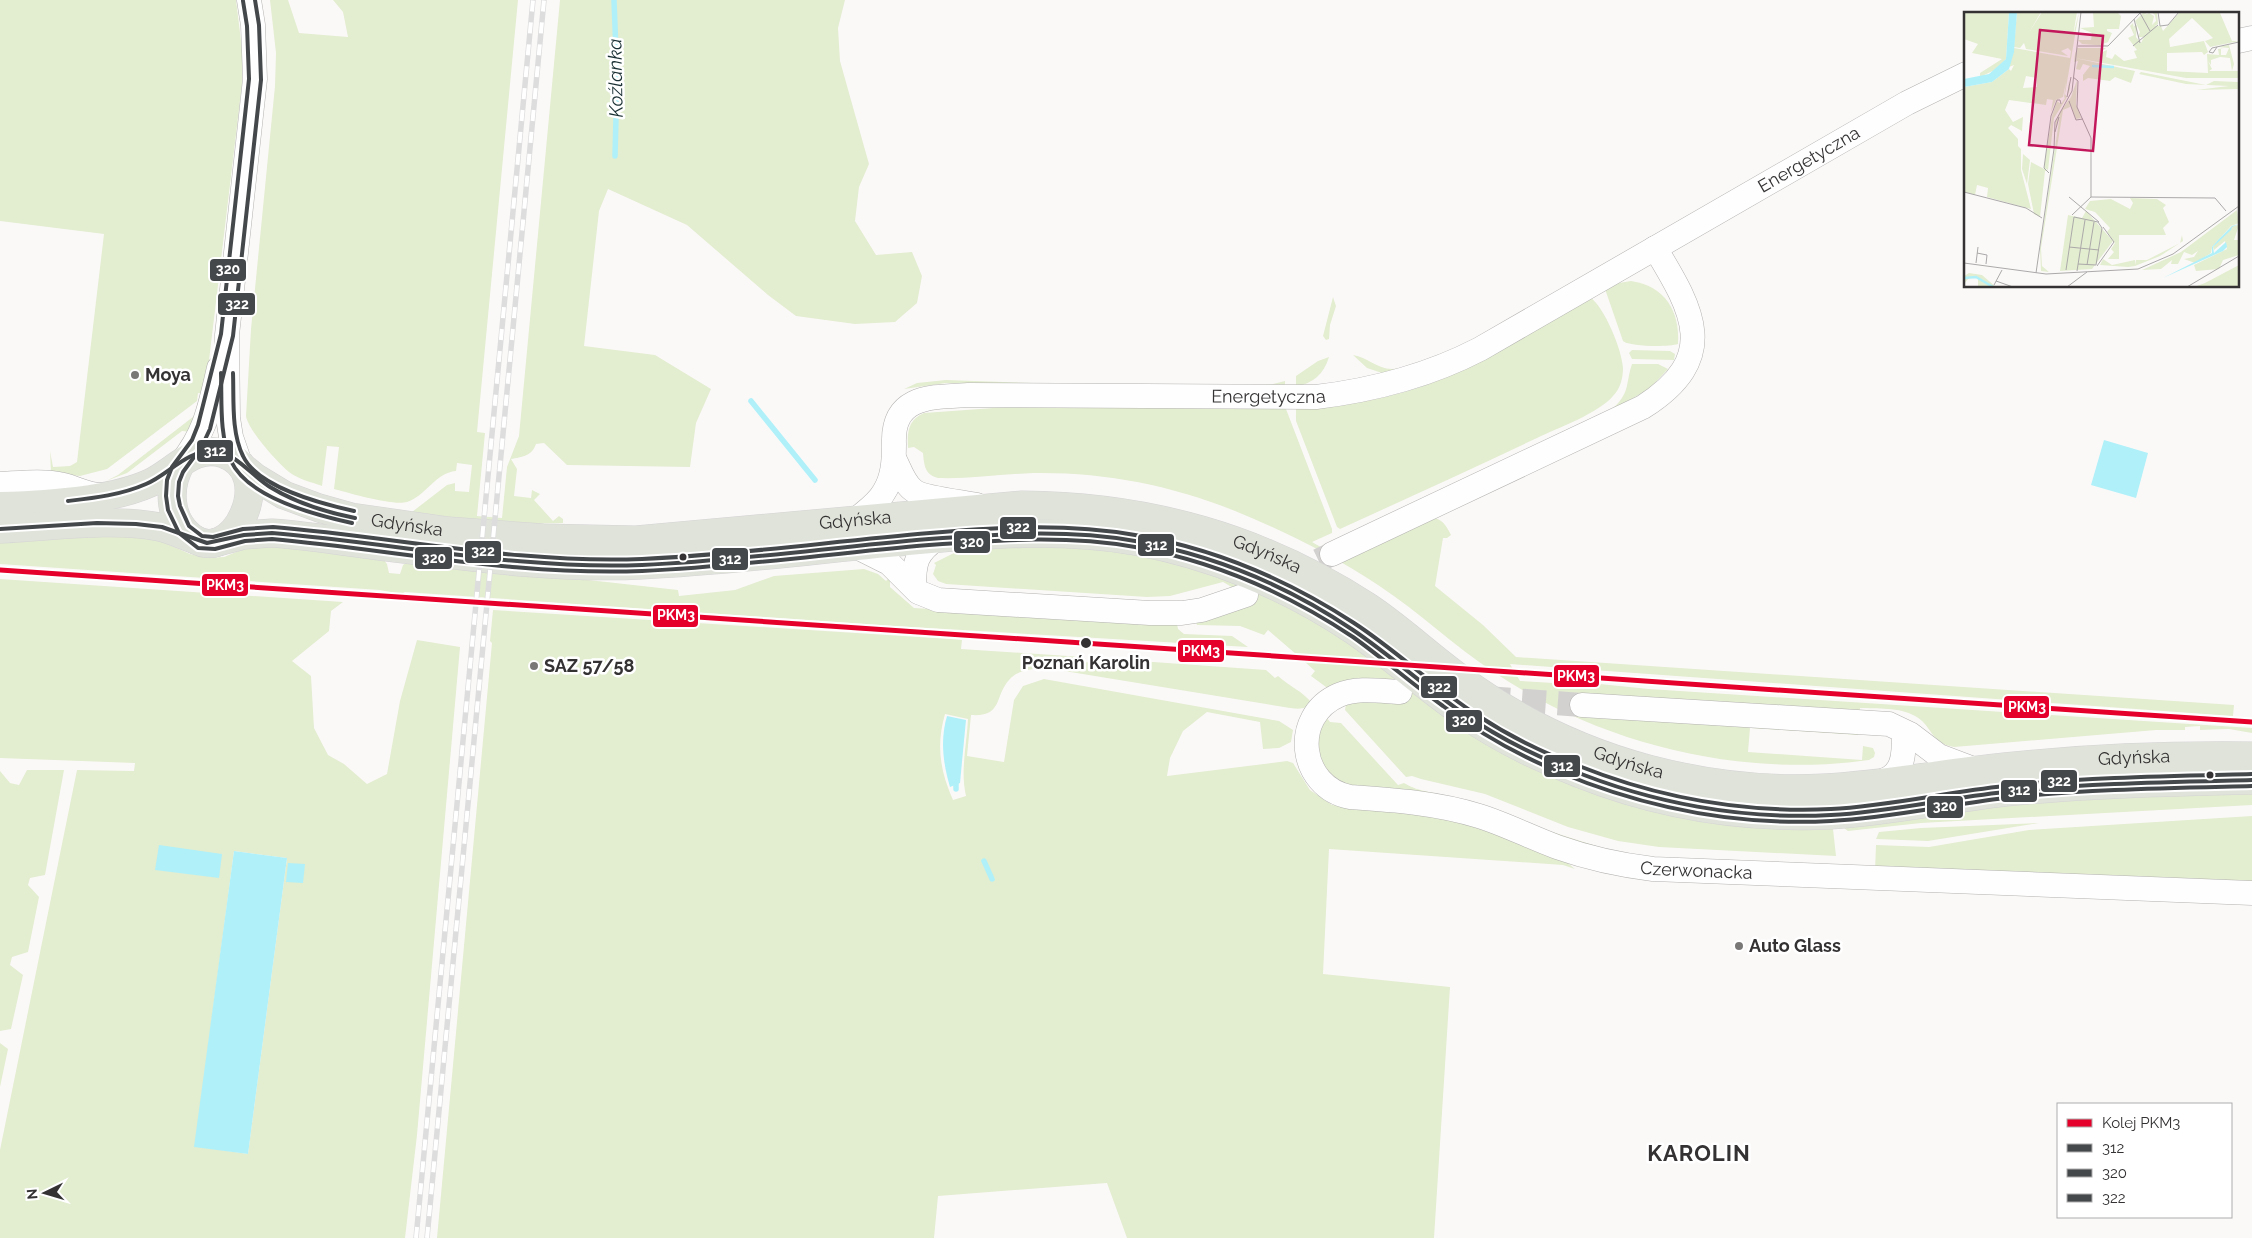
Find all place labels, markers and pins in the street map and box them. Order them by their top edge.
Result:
place label: Moya [145,364,191,385]
marker: Moya [129,369,141,381]
unlabelled marker [678,552,688,562]
marker: Poznań Karolin [1079,636,1093,650]
place label: Poznań Karolin [1022,652,1150,673]
place label: SAZ 57/58 [544,655,634,676]
marker: SAZ 57/58 [528,660,540,672]
unlabelled marker [2205,770,2215,780]
place label: Auto Glass [1749,935,1841,956]
marker: Auto Glass [1733,940,1745,952]

